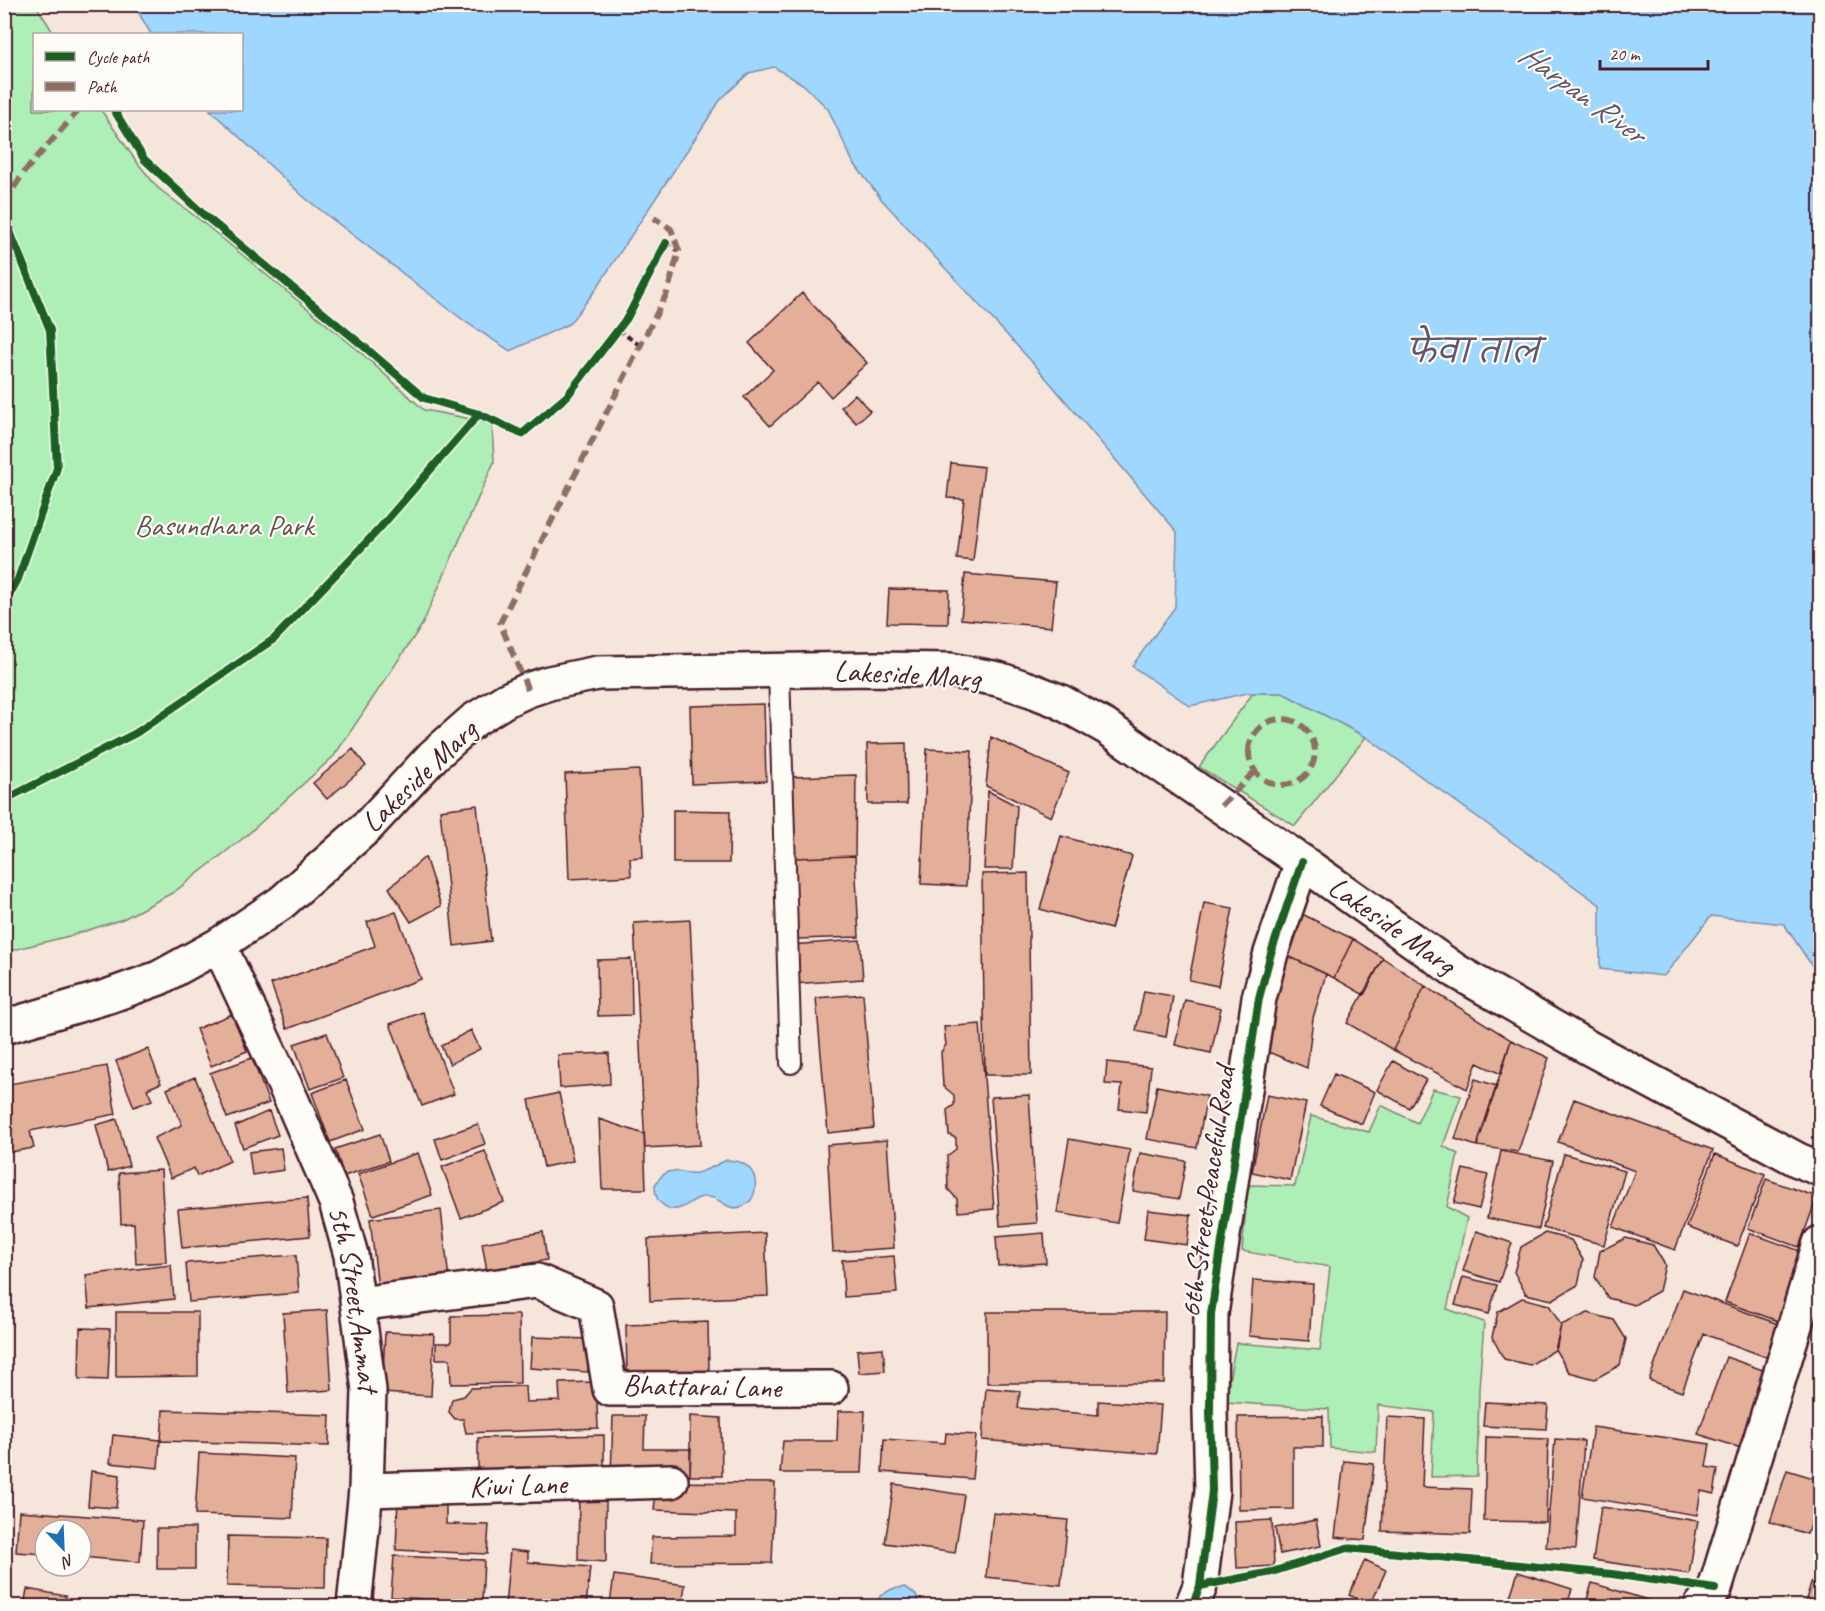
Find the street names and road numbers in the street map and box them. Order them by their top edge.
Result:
street label: Lakeside Marg [833,651,983,697]
street label: Lakeside Marg [353,710,487,840]
street label: Lakeside Marg [1321,867,1465,984]
street label: 6th Street,Peaceful Road [1171,1060,1244,1320]
street label: 5th Street,Ammat [319,1201,389,1398]
street label: Bhattarai Lane [622,1366,784,1406]
street label: Kiwi Lane [469,1464,570,1506]

